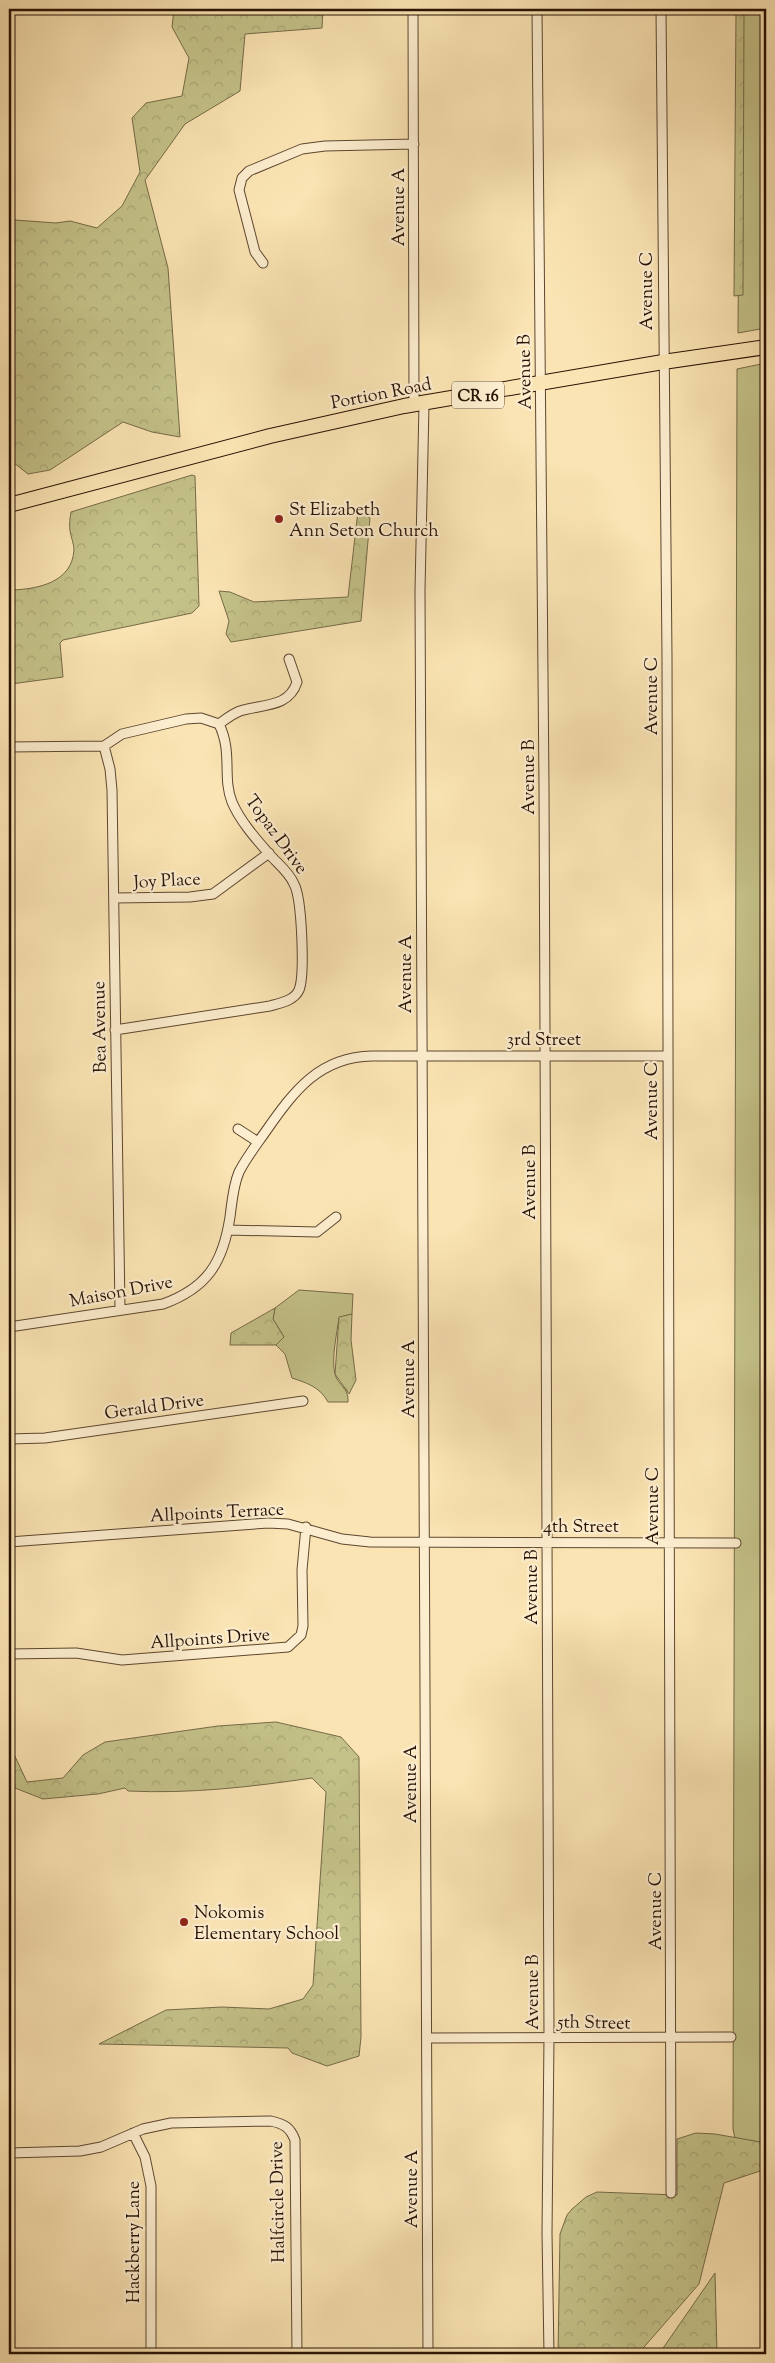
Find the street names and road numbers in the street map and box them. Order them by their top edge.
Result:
street label: Avenue A [387,167,413,246]
street label: Avenue C [635,252,661,330]
street label: Avenue B [512,334,540,410]
street label: Portion Road [329,372,434,417]
road number: CR 16 [452,382,504,408]
street label: Avenue C [640,657,666,735]
street label: Avenue B [517,739,543,815]
street label: Topaz Drive [238,790,313,880]
street label: Joy Place [132,867,201,897]
street label: Avenue A [394,934,420,1013]
street label: Bea Avenue [87,981,115,1073]
street label: 3rd Street [507,1028,581,1054]
street label: Avenue C [640,1062,666,1140]
street label: Avenue B [518,1144,544,1220]
street label: Maison Drive [68,1270,175,1316]
street label: Avenue A [397,1339,423,1418]
street label: Gerald Drive [103,1388,206,1428]
street label: Avenue C [641,1467,667,1545]
street label: Allpoints Terrace [149,1497,285,1530]
street label: 4th Street [543,1515,619,1541]
street label: Avenue B [520,1549,546,1625]
street label: Allpoints Drive [149,1623,271,1657]
street label: Avenue A [399,1744,425,1823]
street label: Avenue C [644,1872,670,1950]
street label: Avenue B [521,1954,547,2030]
street label: 5th Street [556,2010,631,2038]
street label: Halfcircle Drive [265,2141,293,2263]
street label: Avenue A [400,2149,426,2228]
street label: Hackberry Lane [122,2181,148,2303]

